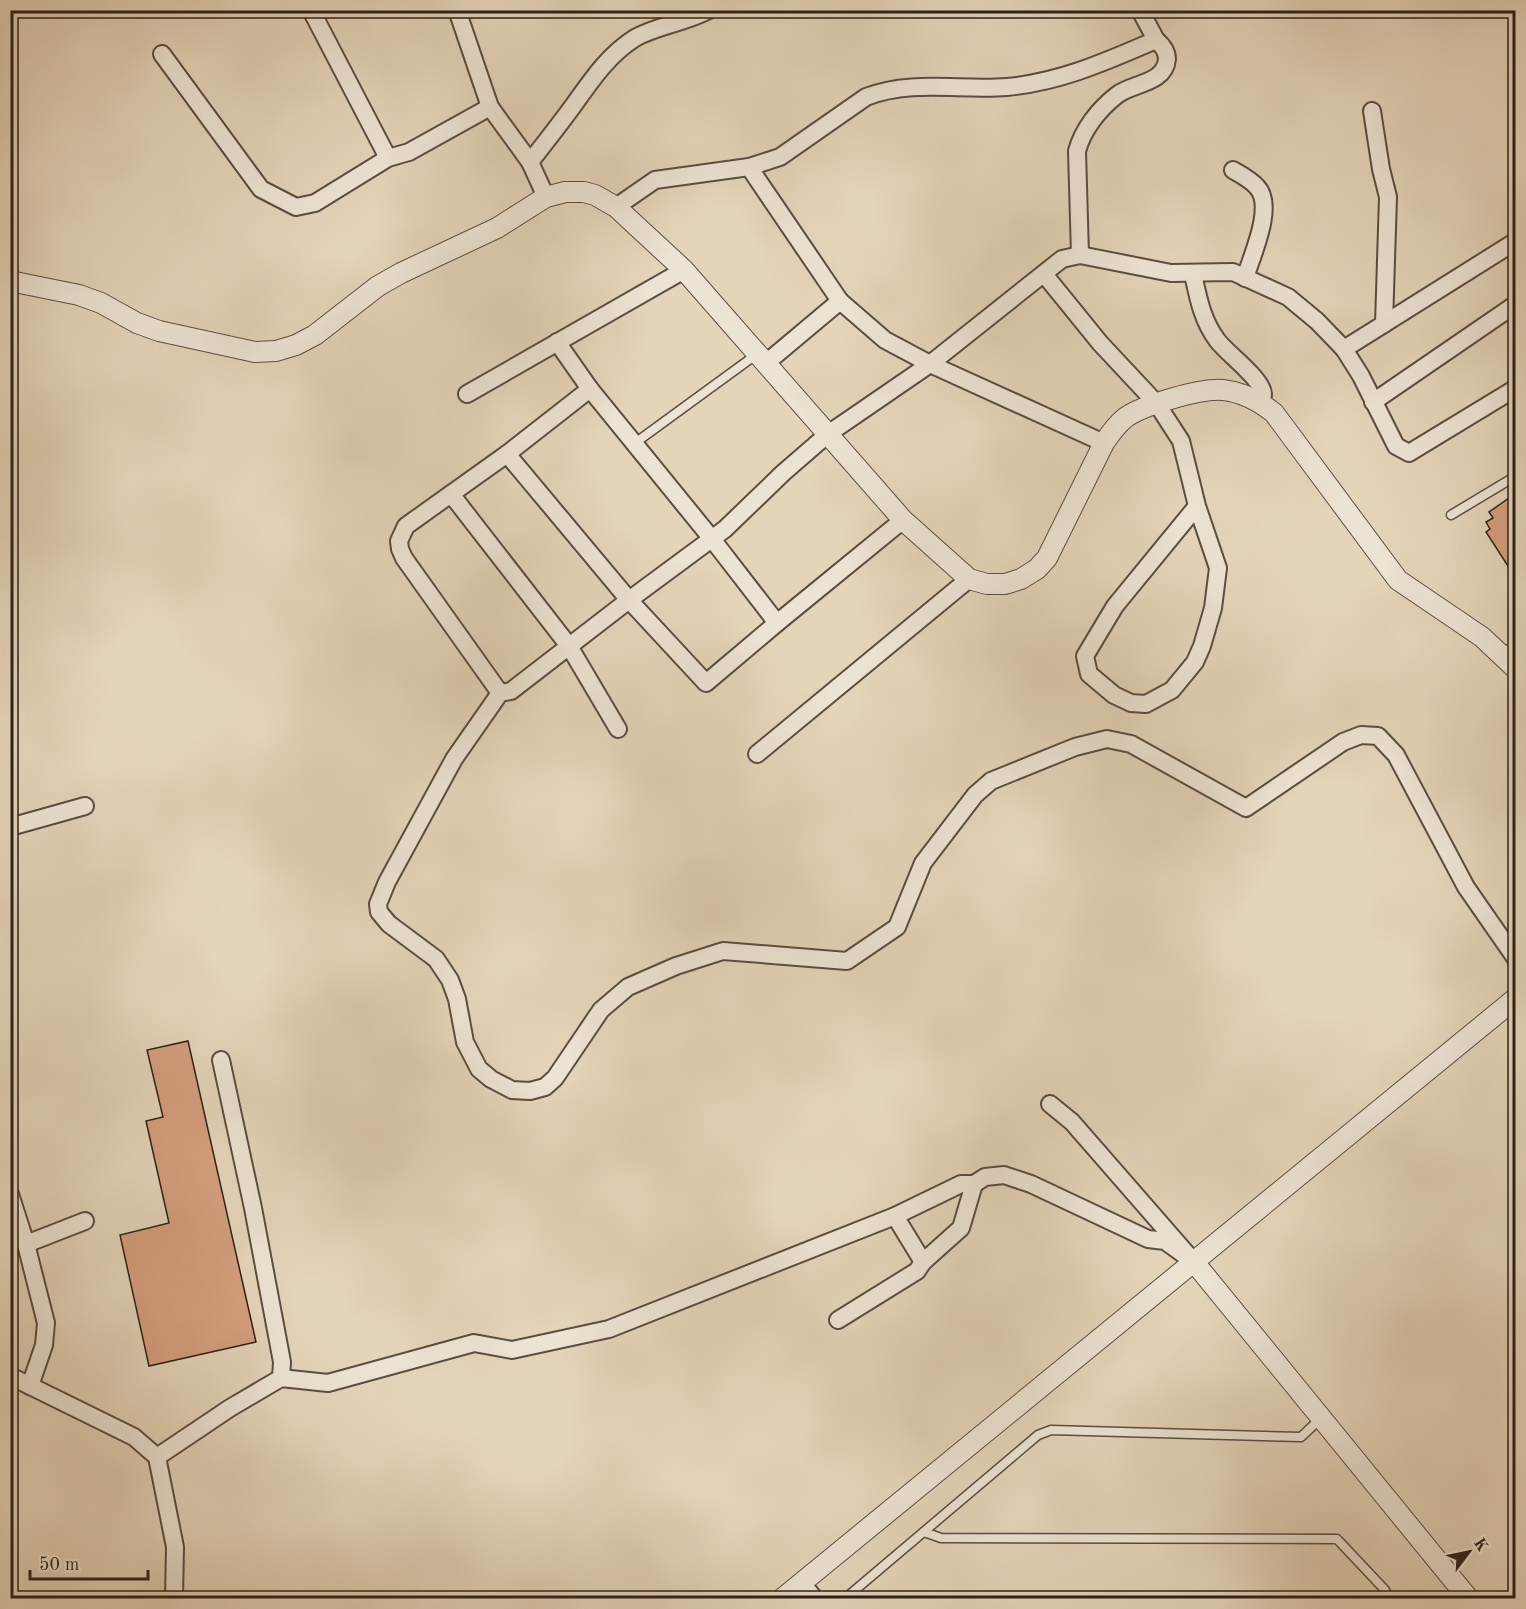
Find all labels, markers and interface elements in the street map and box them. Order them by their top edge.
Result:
north arrow [1439,1522,1499,1582]
text: K [1470,1536,1490,1555]
scale bar [30,1543,148,1581]
text: 50 m [39,1556,79,1574]

